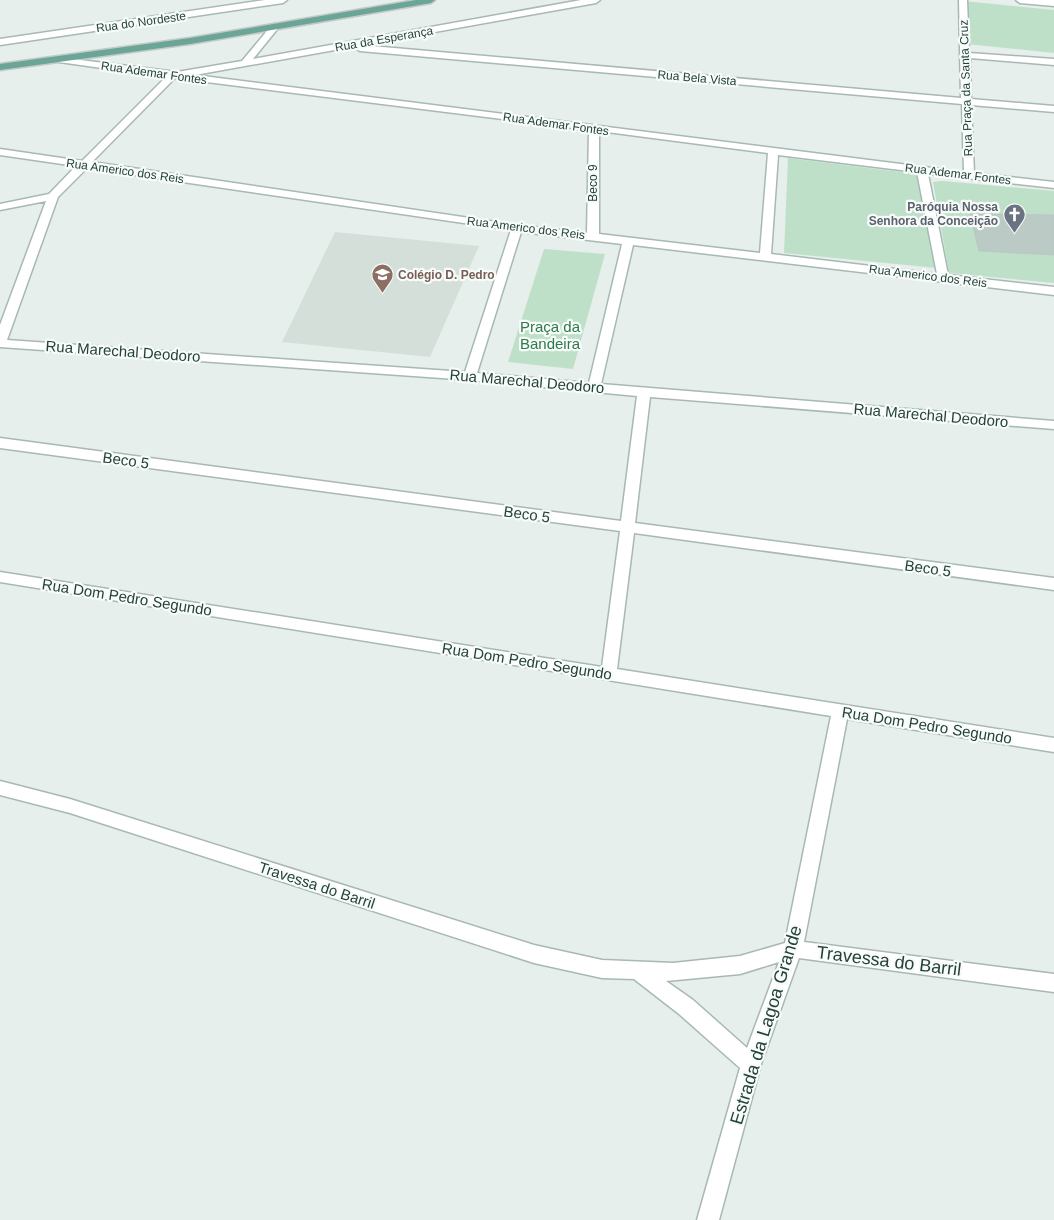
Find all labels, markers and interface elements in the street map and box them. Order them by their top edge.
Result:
street label: Rua do Nordeste [95,9,187,35]
street label: Rua Praça da Santa Cruz [957,19,975,157]
street label: Rua da Esperança [334,23,434,55]
street label: Rua Ademar Fontes [100,59,208,87]
street label: Rua Bela Vista [657,68,737,88]
street label: Rua Ademar Fontes [502,110,610,138]
street label: Rua Americo dos Reis [65,156,185,186]
street label: Rua Ademar Fontes [904,161,1012,187]
street label: Beco 9 [586,164,600,202]
place label: Paróquia Nossa Senhora da Conceição [869,200,998,228]
church icon: Paróquia Nossa Senhora da Conceição [1002,202,1026,233]
street label: Rua Americo dos Reis [466,214,586,242]
street label: Rua Americo dos Reis [868,262,988,290]
school or university icon: Colégio D. Pedro [370,263,394,294]
place label: Colégio D. Pedro [398,268,495,282]
park label: Praça da Bandeira [520,318,581,352]
street label: Rua Marechal Deodoro [45,337,201,365]
street label: Rua Marechal Deodoro [449,366,605,396]
street label: Rua Marechal Deodoro [853,400,1009,430]
street label: Beco 5 [102,448,150,472]
street label: Beco 5 [503,502,551,526]
street label: Beco 5 [904,556,952,580]
street label: Rua Dom Pedro Segundo [41,575,213,619]
street label: Rua Dom Pedro Segundo [441,639,613,683]
street label: Rua Dom Pedro Segundo [841,703,1013,747]
street label: Travessa do Barril [257,858,377,912]
street label: Estrada da Lagoa Grande [726,923,806,1127]
street label: Travessa do Barril [816,942,962,980]

